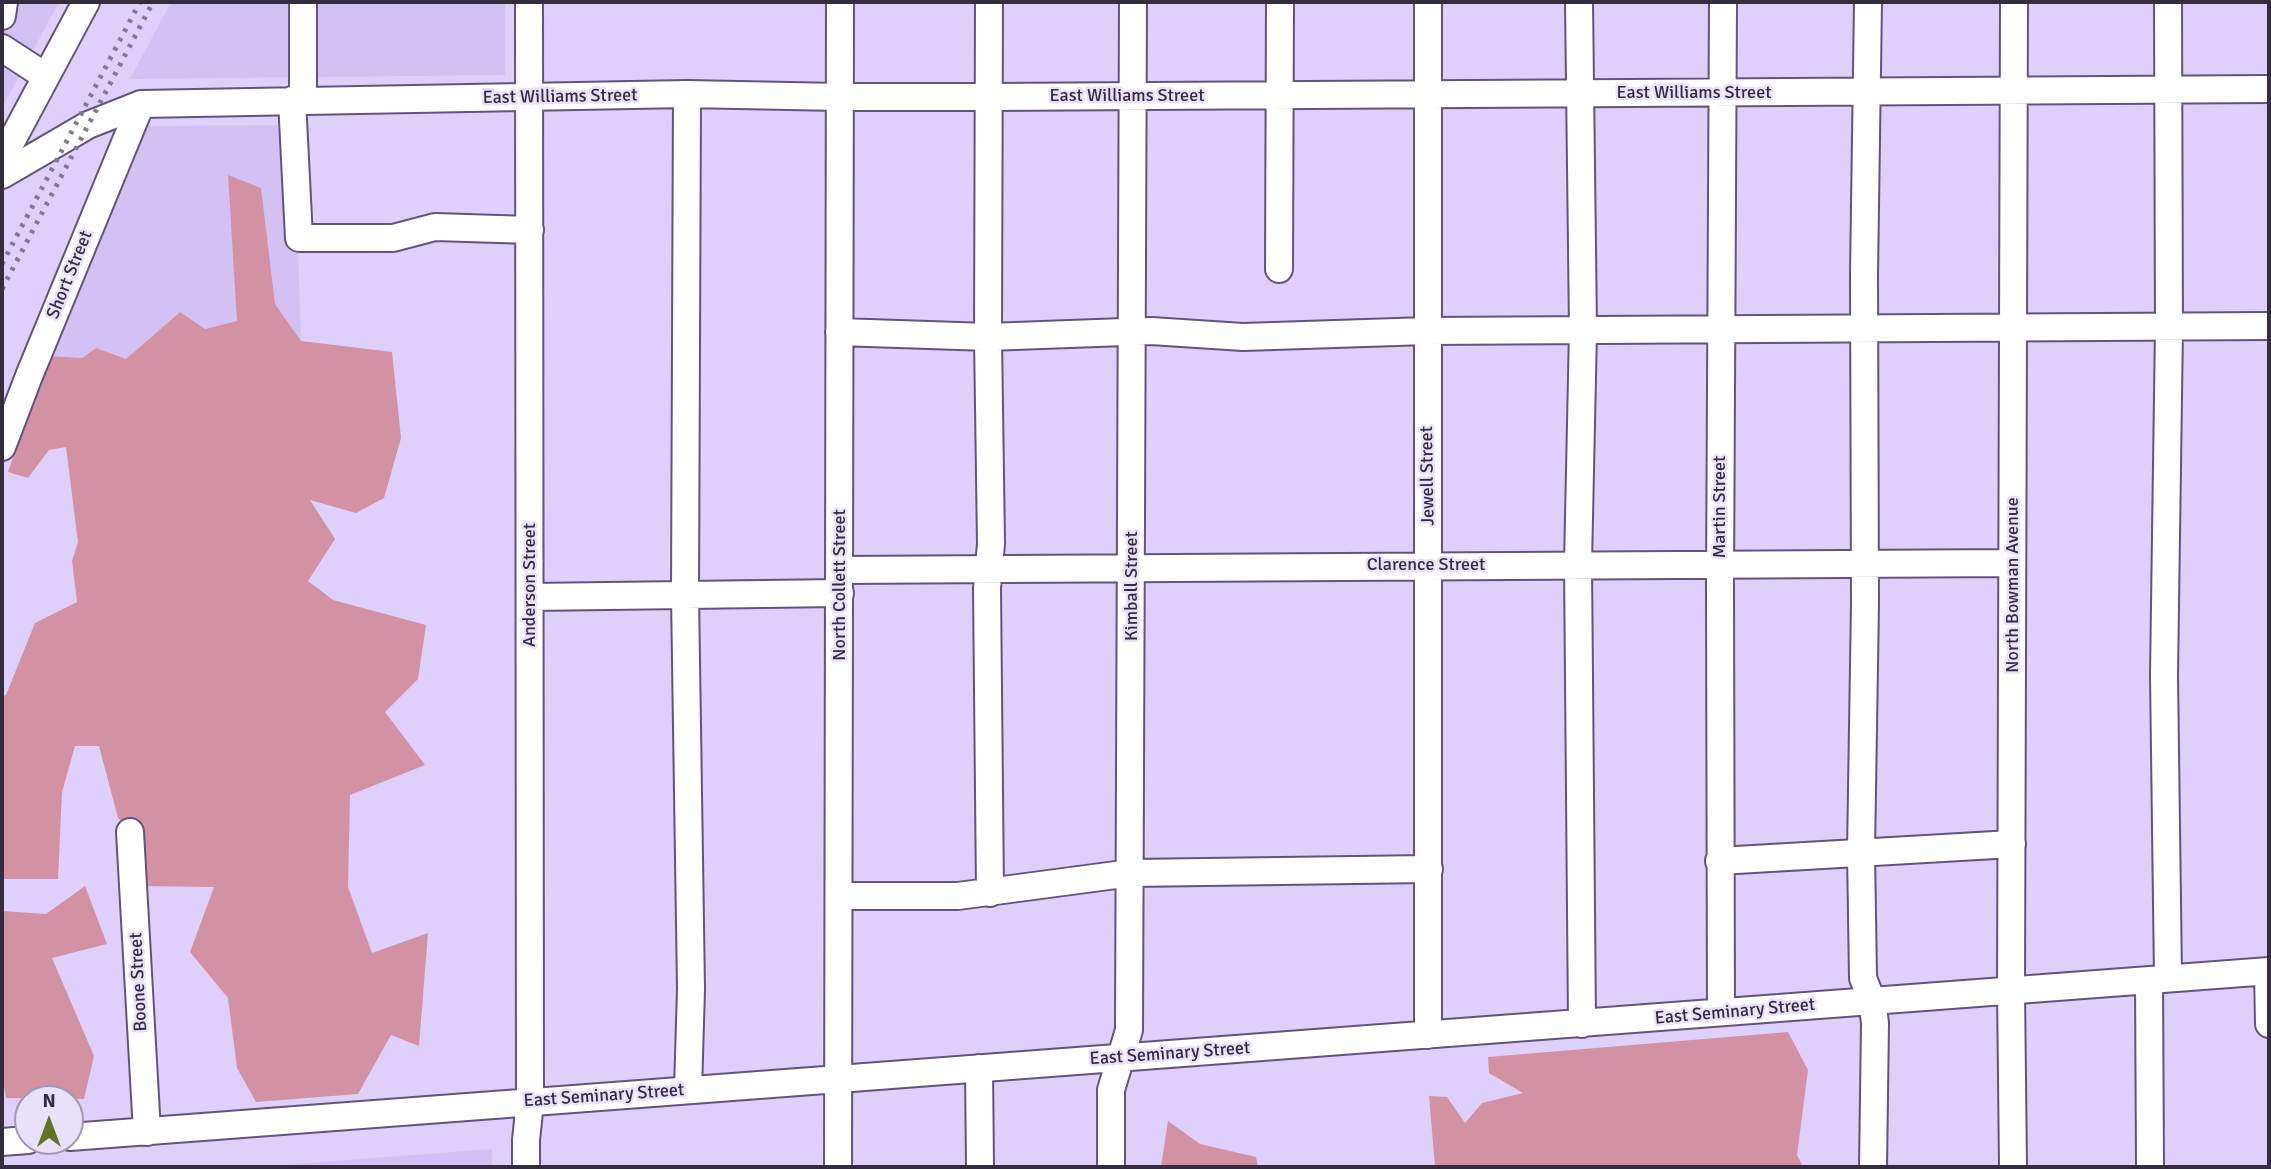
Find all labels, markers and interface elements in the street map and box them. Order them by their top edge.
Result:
street label: East Williams Street [1617,82,1771,104]
street label: East Williams Street [482,85,638,109]
street label: East Williams Street [1050,85,1204,107]
street label: Short Street [43,228,97,322]
street label: Jewell Street [1416,426,1440,526]
street label: Martin Street [1709,456,1731,558]
street label: North Bowman Avenue [2002,497,2024,673]
street label: North Collett Street [829,509,851,661]
street label: Anderson Street [519,523,541,647]
street label: Kimball Street [1121,531,1143,641]
street label: Clarence Street [1367,554,1485,576]
street label: Boone Street [126,932,152,1032]
street label: East Seminary Street [1654,994,1816,1030]
street label: East Seminary Street [1089,1038,1251,1070]
street label: East Seminary Street [523,1080,685,1112]
north arrow [14,1085,84,1155]
text: N [42,1089,56,1113]

